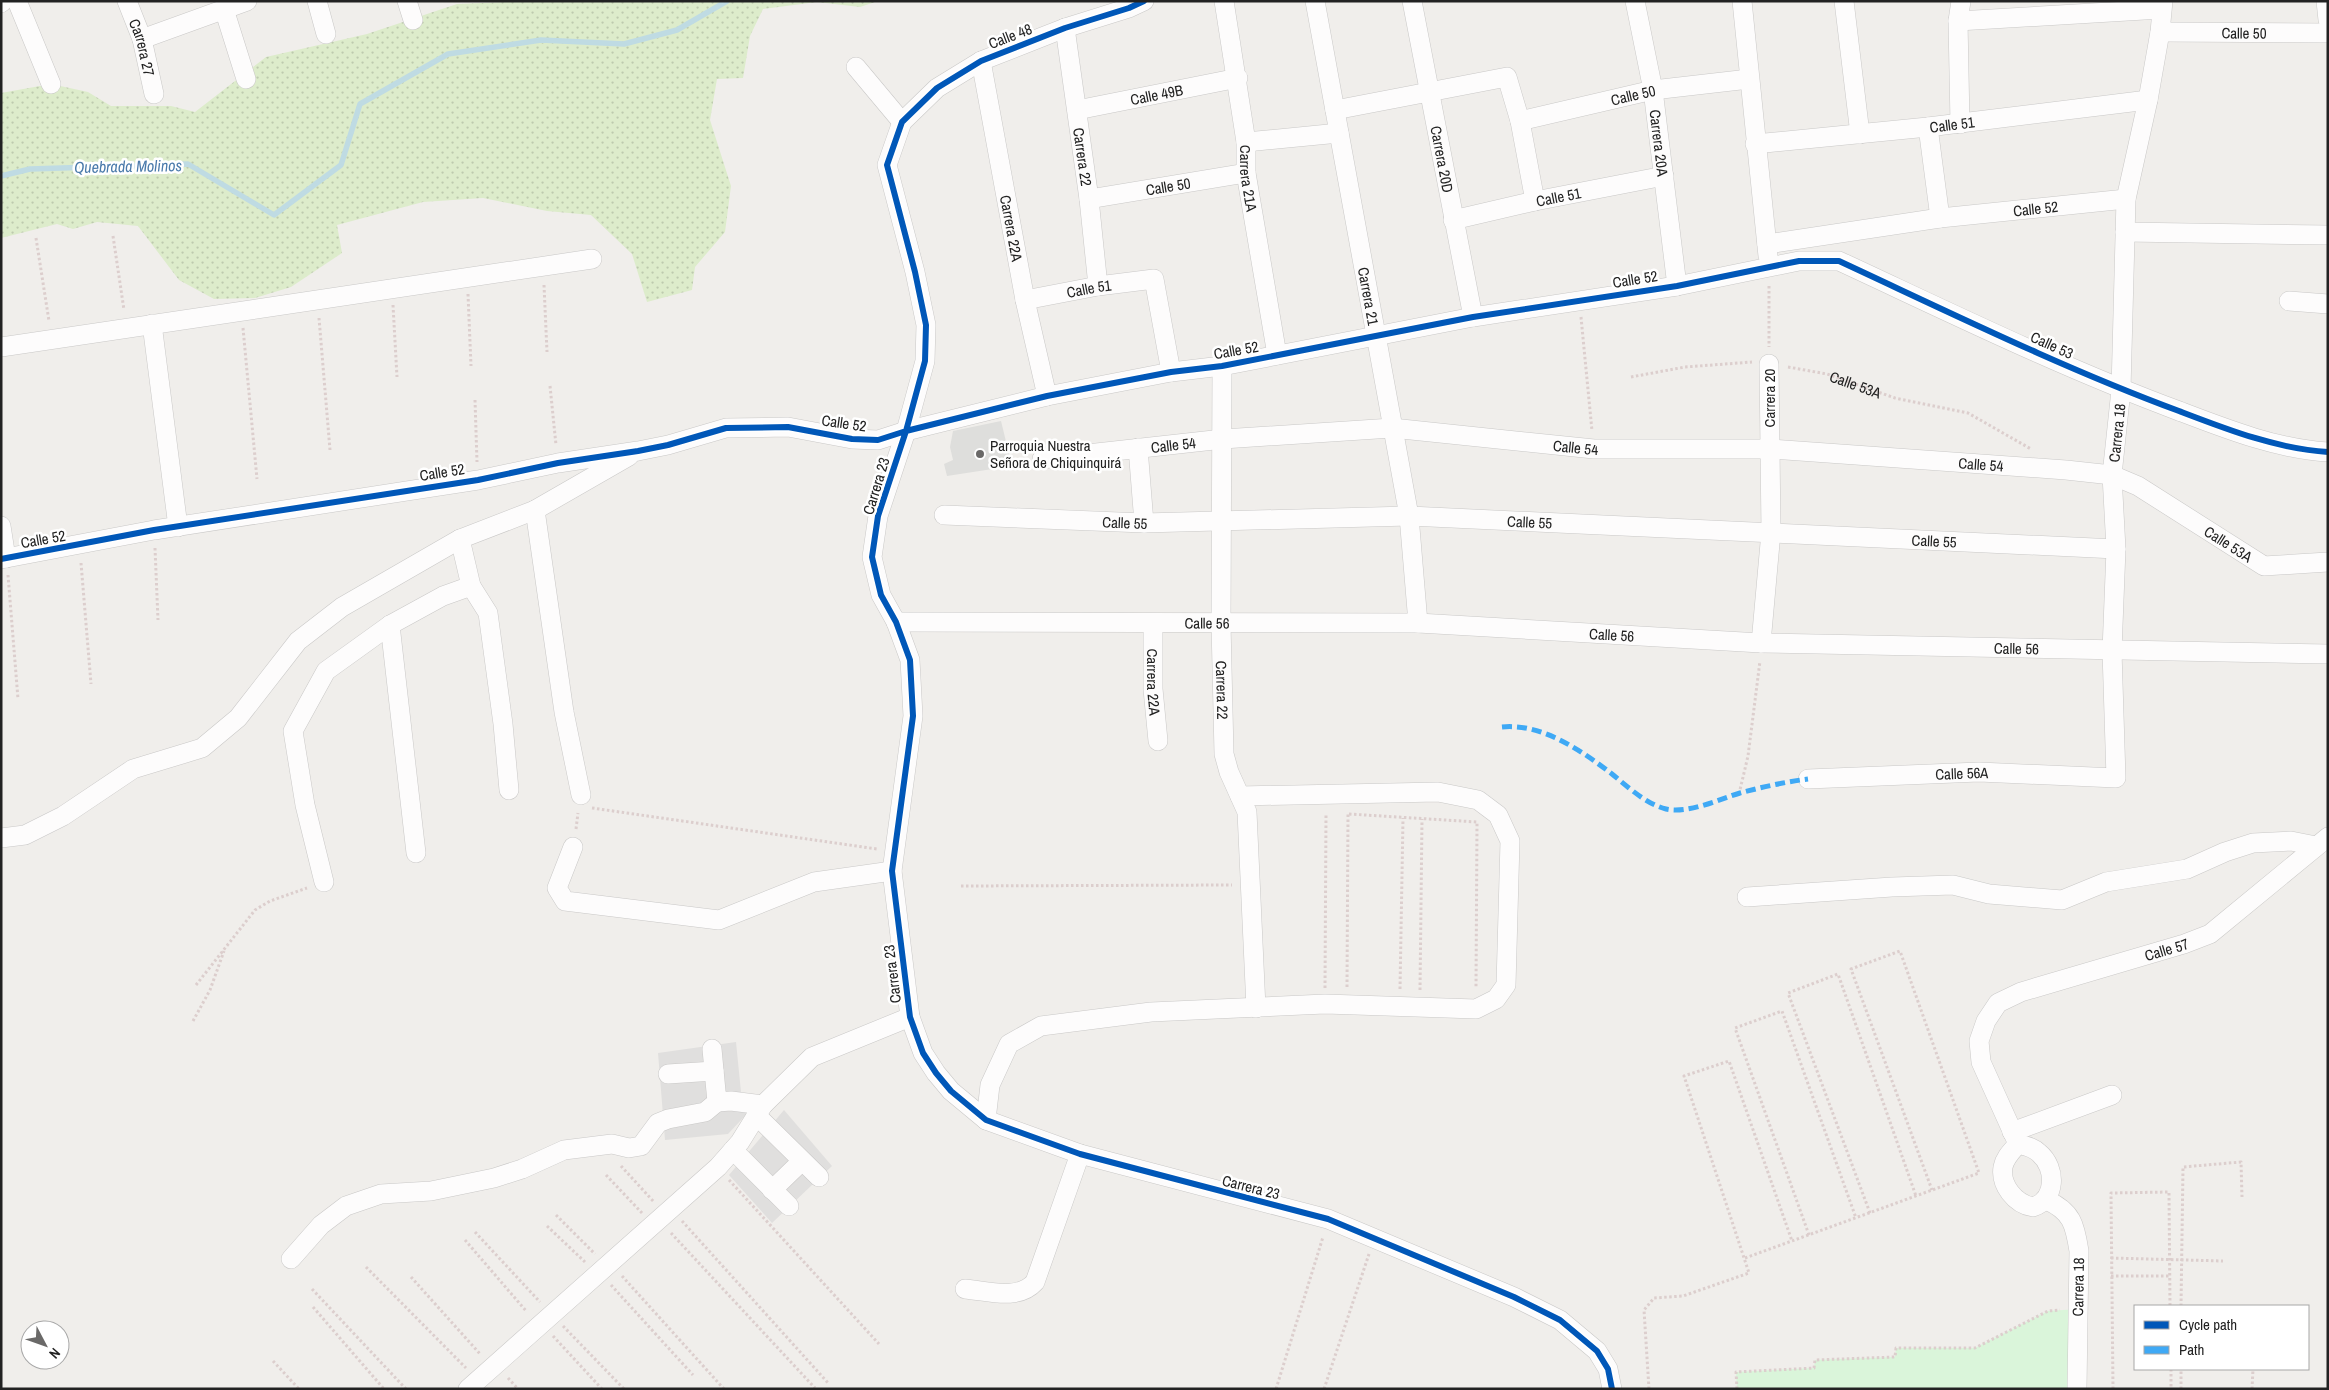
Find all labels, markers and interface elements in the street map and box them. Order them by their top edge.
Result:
street label: Carrera 27 [124,15,160,78]
street label: Calle 48 [985,18,1035,54]
street label: Calle 50 [2221,22,2267,43]
street label: Calle 49B [1128,79,1185,110]
street label: Calle 50 [1609,79,1657,110]
street label: Carrera 20A [1645,108,1674,178]
street label: Calle 51 [1928,111,1976,137]
street label: Carrera 20D [1426,124,1459,194]
street label: Carrera 22 [1069,126,1098,187]
street label: Carrera 21A [1236,145,1263,214]
water label: Quebrada Molinos [74,154,183,178]
street label: Calle 50 [1144,172,1192,200]
street label: Calle 51 [1534,182,1583,211]
street label: Carrera 22A [995,193,1028,264]
street label: Calle 52 [2012,195,2059,221]
street label: Carrera 21 [1353,265,1385,327]
street label: Calle 52 [1611,265,1659,293]
street label: Calle 51 [1065,274,1113,302]
street label: Calle 53 [2027,326,2077,364]
street label: Calle 52 [1212,336,1260,364]
street label: Calle 53A [1827,365,1885,403]
street label: Carrera 20 [1759,368,1780,427]
street label: Carrera 18 [2103,402,2130,463]
street label: Calle 52 [820,409,868,437]
street label: Calle 54 [1150,432,1197,457]
street label: Calle 54 [1552,434,1598,460]
place label: Parroquia Nuestra Señora de Chiquinquirá [990,435,1121,473]
marker: Parroquia Nuestra Señora de Chiquinquirá [974,448,986,460]
street label: Calle 54 [1958,452,2004,476]
street label: Carrera 23 [857,455,895,517]
street label: Calle 52 [418,458,466,486]
street label: Calle 55 [1507,510,1553,533]
street label: Calle 55 [1102,511,1148,534]
street label: Calle 53A [2200,520,2257,567]
street label: Calle 52 [19,525,67,553]
street label: Calle 55 [1911,529,1957,552]
street label: Calle 56 [1184,612,1230,633]
street label: Calle 56 [1589,622,1635,646]
street label: Calle 56 [1994,637,2039,659]
street label: Carrera 22A [1143,648,1166,717]
street label: Carrera 22 [1211,660,1234,720]
street label: Calle 56A [1935,761,1990,784]
street label: Calle 57 [2142,933,2192,966]
street label: Carrera 23 [878,943,906,1004]
street label: Carrera 23 [1220,1170,1282,1204]
street label: Carrera 18 [2067,1257,2089,1317]
legend [2134,1305,2309,1370]
text: Cycle path [2179,1314,2237,1335]
north arrow [20,1320,70,1370]
text: Path [2179,1339,2204,1360]
text: N [45,1344,64,1363]

